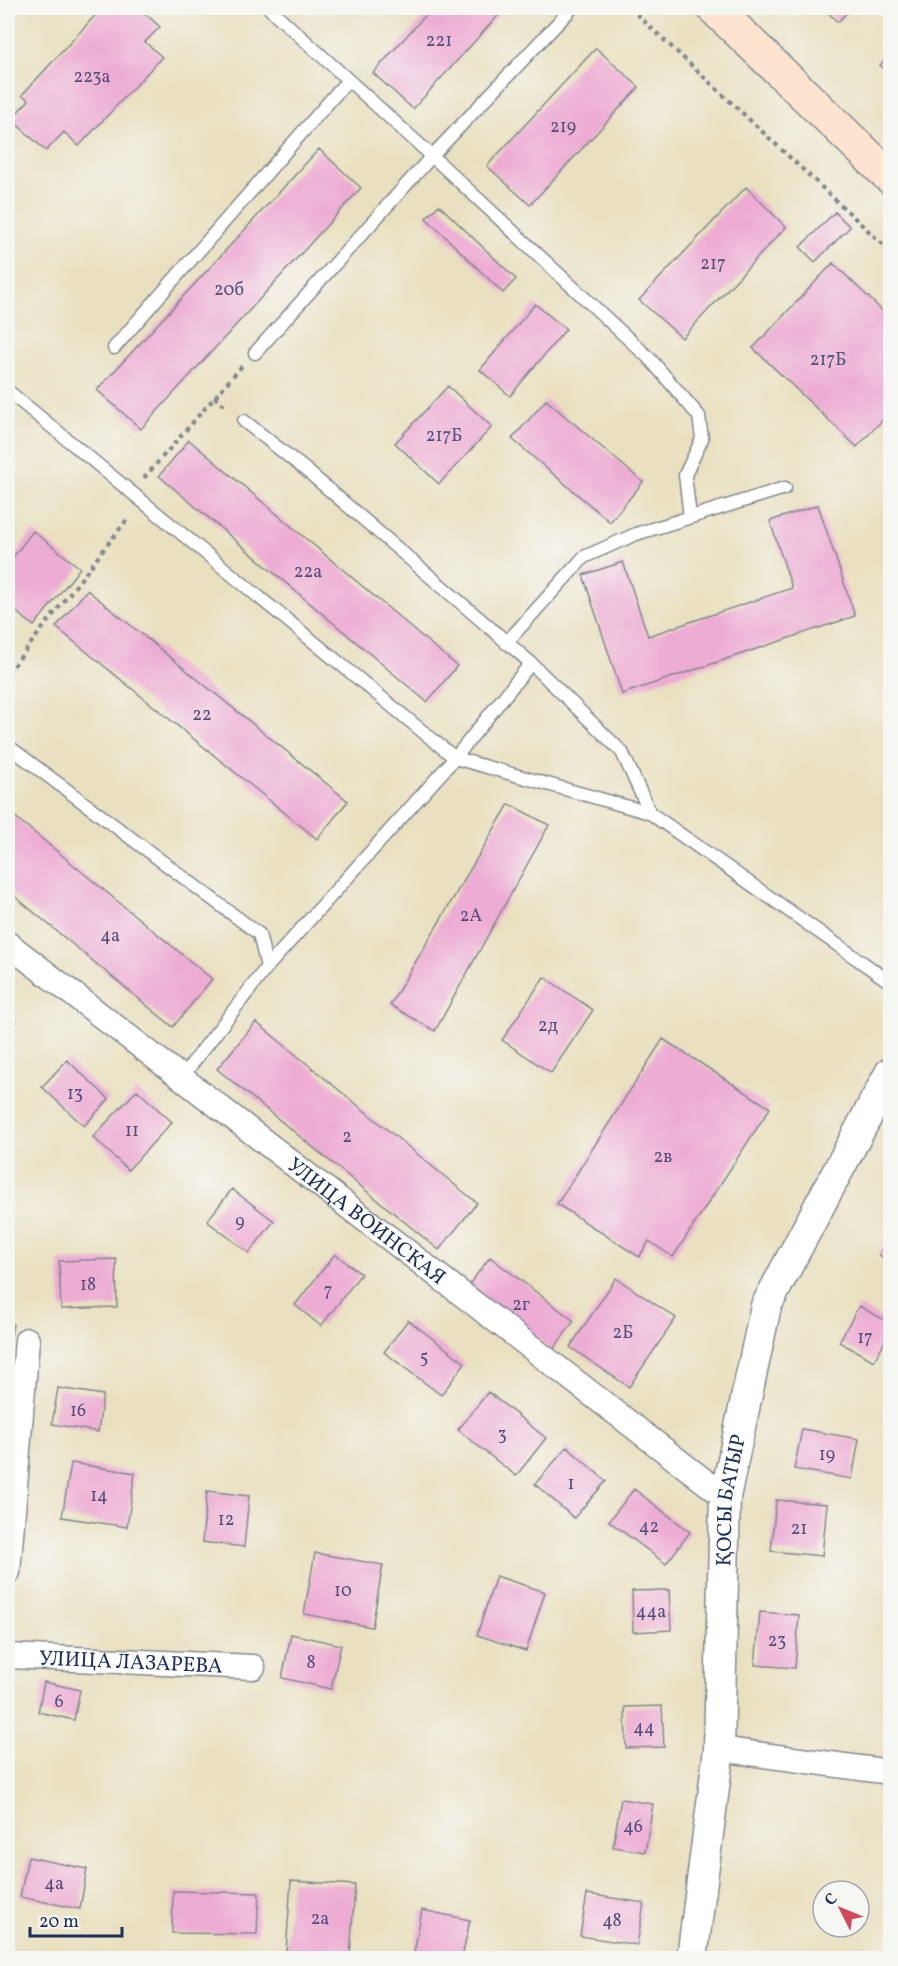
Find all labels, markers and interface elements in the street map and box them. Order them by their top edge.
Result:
house number: 221 [426,29,452,54]
house number: 223а [74,65,111,90]
house number: 219 [550,115,576,140]
house number: 217 [700,252,726,277]
house number: 20б [214,278,244,303]
house number: 217Б [810,348,846,373]
house number: 217Б [426,424,462,449]
house number: 22а [294,560,322,585]
house number: 22 [192,703,212,728]
house number: 2А [460,904,482,929]
house number: 4а [100,924,120,949]
house number: 2д [538,1014,558,1039]
house number: 13 [67,1082,83,1107]
house number: 11 [125,1119,139,1144]
house number: 2 [342,1125,352,1150]
house number: 2в [654,1145,672,1170]
street label: УЛИЦА ВОИНСКАЯ [280,1151,451,1292]
house number: 9 [235,1210,245,1235]
house number: 18 [80,1273,96,1298]
house number: 7 [324,1279,332,1304]
house number: 2г [512,1293,530,1318]
house number: 2Б [613,1321,633,1346]
house number: 17 [857,1326,873,1351]
house number: 5 [420,1346,428,1371]
house number: 16 [70,1399,86,1424]
house number: 3 [497,1423,507,1448]
street label: ҚОСЫ БАТЫР [710,1432,754,1567]
house number: 19 [819,1443,835,1468]
house number: 1 [568,1472,574,1497]
house number: 14 [90,1484,108,1509]
house number: 12 [218,1508,234,1533]
house number: 42 [639,1515,659,1540]
house number: 21 [791,1517,807,1542]
house number: 10 [334,1579,352,1604]
house number: 44а [636,1600,666,1625]
house number: 23 [768,1629,786,1654]
street label: УЛИЦА ЛАЗАРЕВА [38,1644,223,1682]
house number: 8 [306,1651,316,1676]
house number: 6 [54,1690,64,1715]
house number: 44 [633,1716,655,1741]
house number: 46 [623,1815,643,1840]
house number: 4а [44,1872,64,1897]
north arrow [811,1879,871,1939]
text: С [820,1889,843,1911]
scale bar [30,1900,122,1938]
house number: 2а [311,1907,329,1932]
house number: 48 [602,1909,622,1934]
text: 20 m [39,1910,79,1935]

